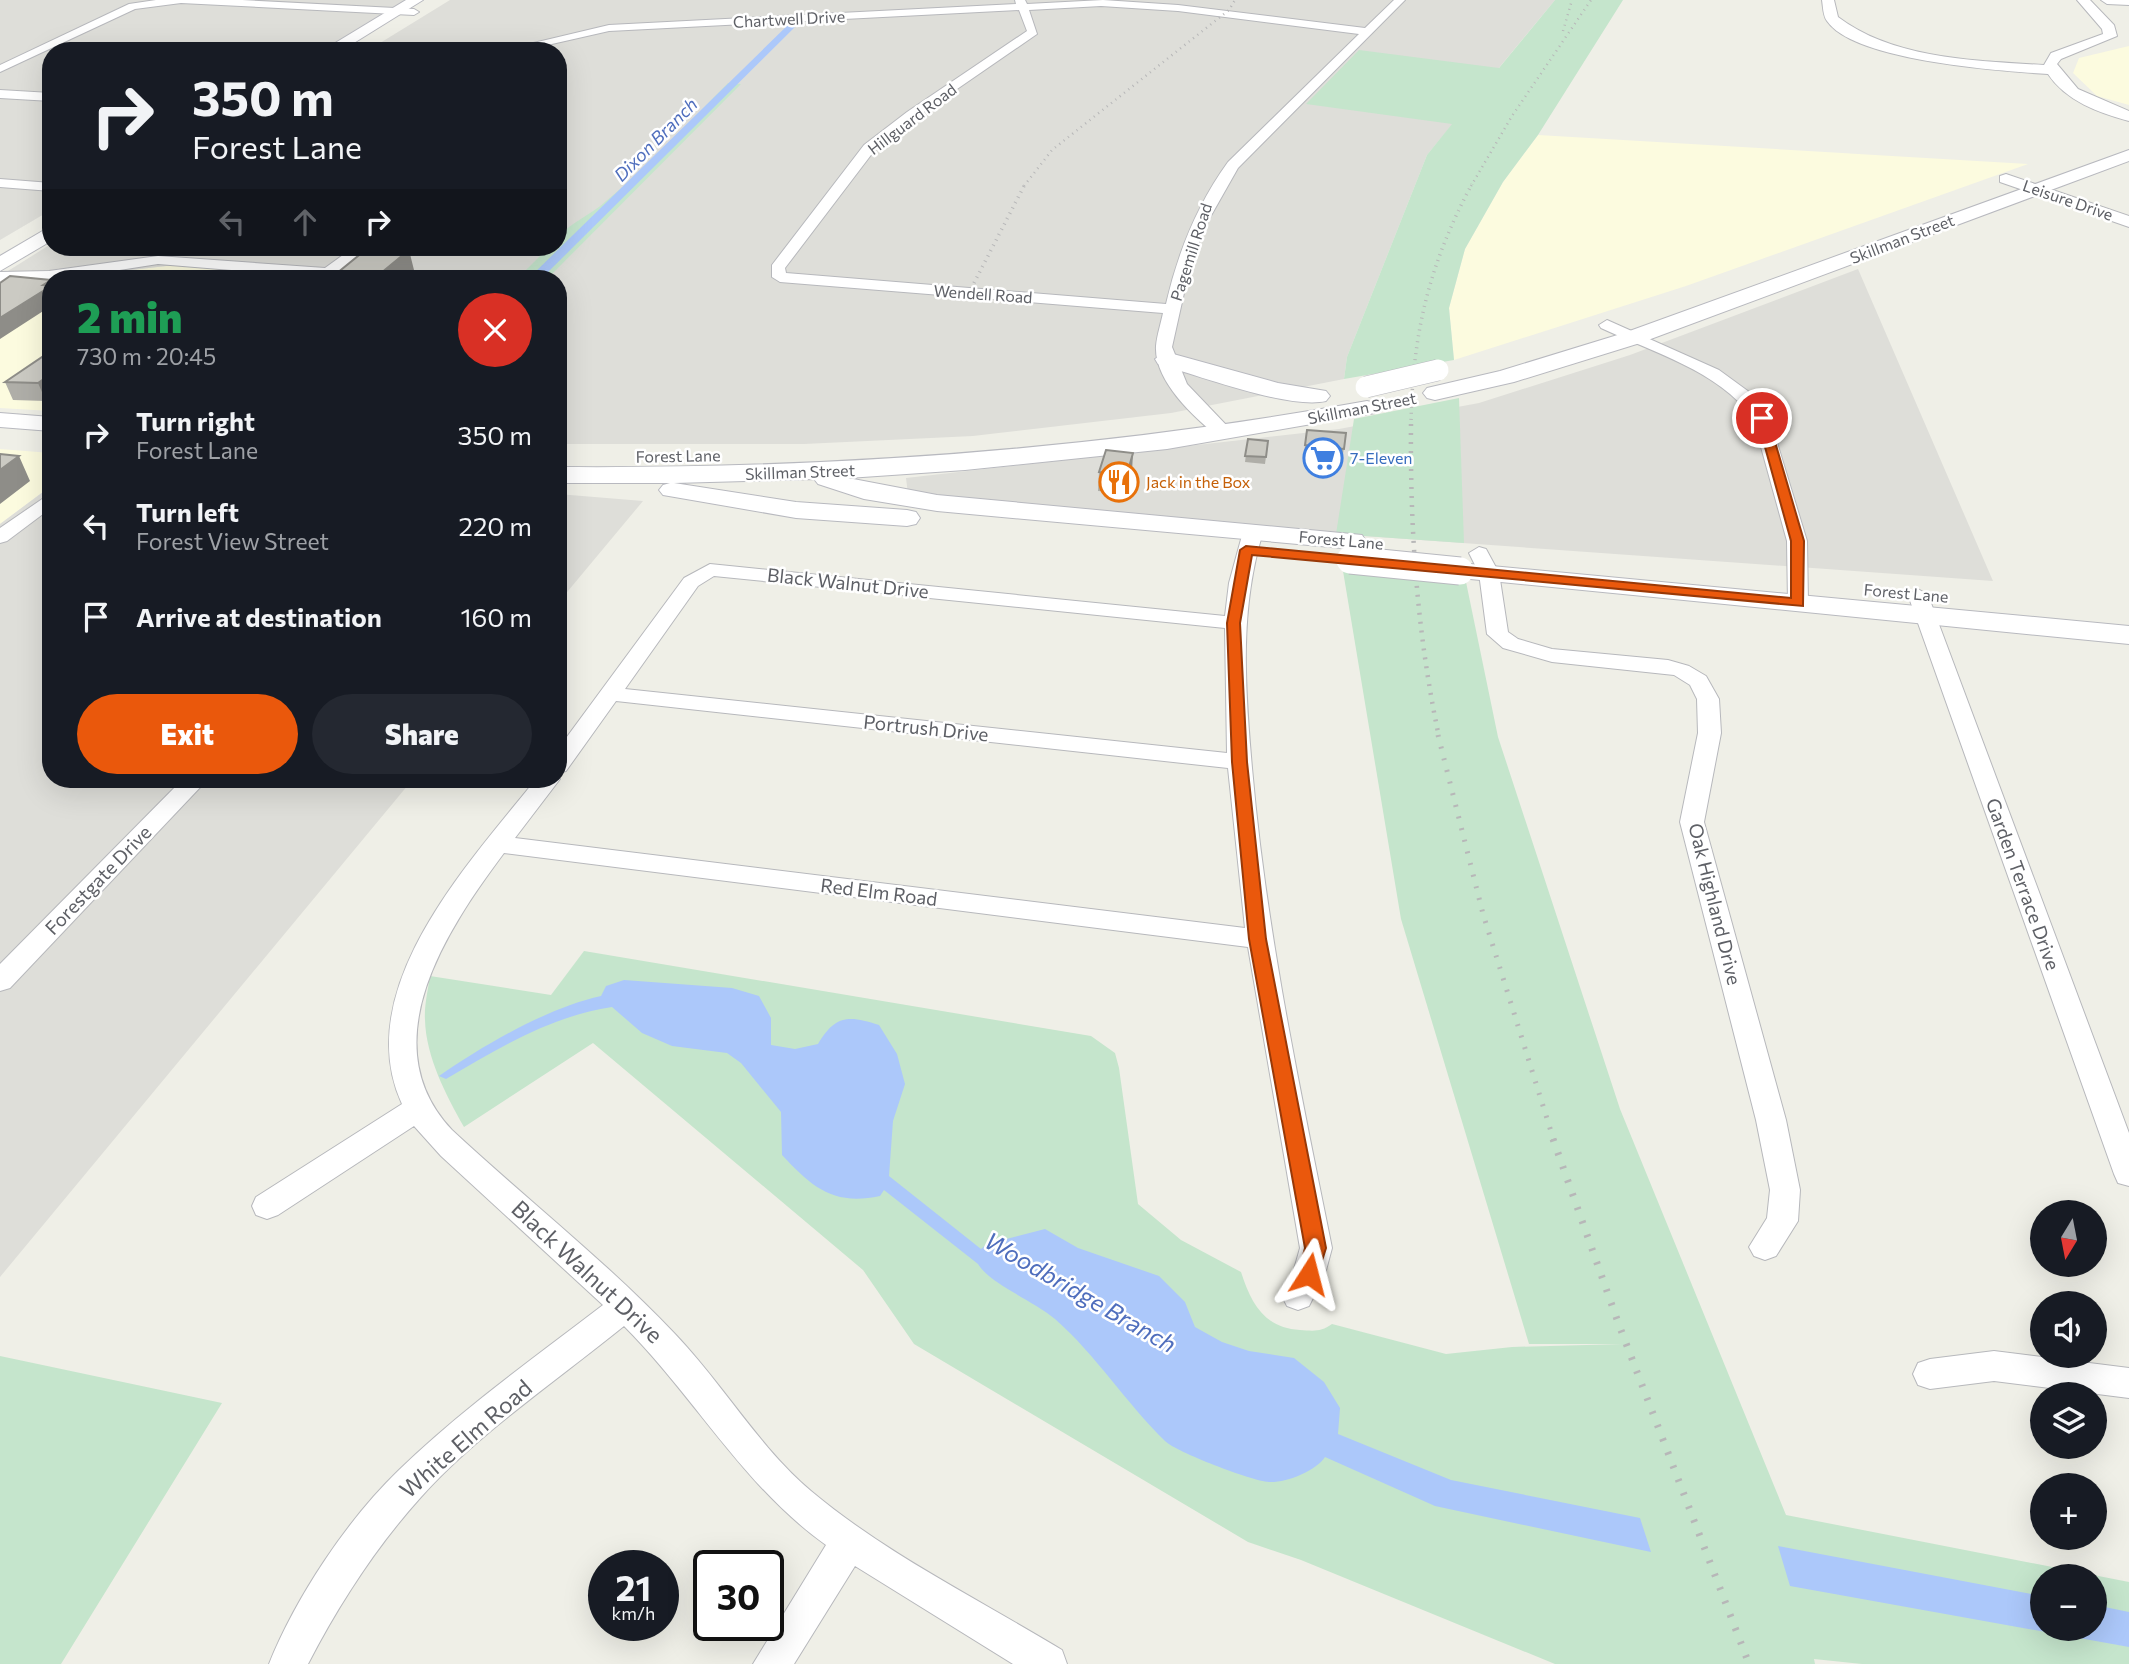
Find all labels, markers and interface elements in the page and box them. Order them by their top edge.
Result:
street label: Chartwell Drive [732,6,846,31]
text: 350 m [192,66,334,126]
icon: right [77,70,168,161]
street label: Hillguard Road [864,79,960,158]
water label: Dixon Branch [609,93,702,186]
text: Forest Lane [192,126,362,166]
street label: Leisure Drive [2021,175,2116,224]
street label: Pagemill Road [1166,200,1215,303]
icon: left [213,203,251,241]
icon: ahead [286,203,324,241]
icon: right [359,203,397,241]
street label: Skillman Street [1847,210,1957,267]
street label: Wendell Road [933,281,1033,306]
text: 2 min [77,290,183,342]
button: close [458,293,532,367]
text: 730 m · 20:45 [77,342,216,370]
street label: Skillman Street [1306,388,1418,427]
pin [1732,388,1792,448]
icon: arrive [1743,399,1781,437]
text: Turn right [136,405,255,436]
icon: right [77,416,115,454]
text: 350 m [458,419,532,450]
text: Forest Lane [136,436,258,464]
supermarket icon: 7-Eleven [1302,437,1344,479]
street label: Forest Lane [635,445,721,466]
place label: 7-Eleven [1350,448,1413,467]
street label: Skillman Street [745,460,856,483]
restaurant icon: Jack in the Box [1098,461,1140,503]
place label: Jack in the Box [1146,472,1251,491]
text: Turn left [136,496,239,527]
icon: left [77,507,115,545]
text: 220 m [459,510,532,541]
street label: Forest Lane [1298,526,1384,553]
text: Forest View Street [136,527,329,555]
street label: Black Walnut Drive [766,563,930,602]
street label: Forest Lane [1863,579,1949,606]
icon: arrive [77,598,115,636]
text: Arrive at destination [136,601,382,632]
text: 160 m [460,601,532,632]
button: Exit [77,694,298,774]
button: Share [312,694,532,774]
street label: Portrush Drive [862,710,990,746]
street label: Garden Terrace Drive [1982,795,2065,973]
street label: Forestgate Drive [40,820,156,939]
street label: Oak Highland Drive [1684,821,1747,987]
street label: Red Elm Road [819,873,939,910]
street label: Black Walnut Drive [506,1194,669,1349]
north arrow [2030,1200,2107,1278]
map controls [2030,1200,2107,1641]
water label: Woodbridge Branch [980,1225,1182,1358]
position arrow [1272,1237,1346,1311]
button: sound [2030,1291,2107,1368]
street label: White Elm Road [394,1373,537,1503]
button: layers [2030,1382,2107,1459]
button: + [2030,1473,2107,1550]
speed limit sign: 30 [693,1550,784,1641]
button: − [2030,1564,2107,1641]
text: 21 [616,1565,651,1608]
text: km/h [612,1602,655,1624]

